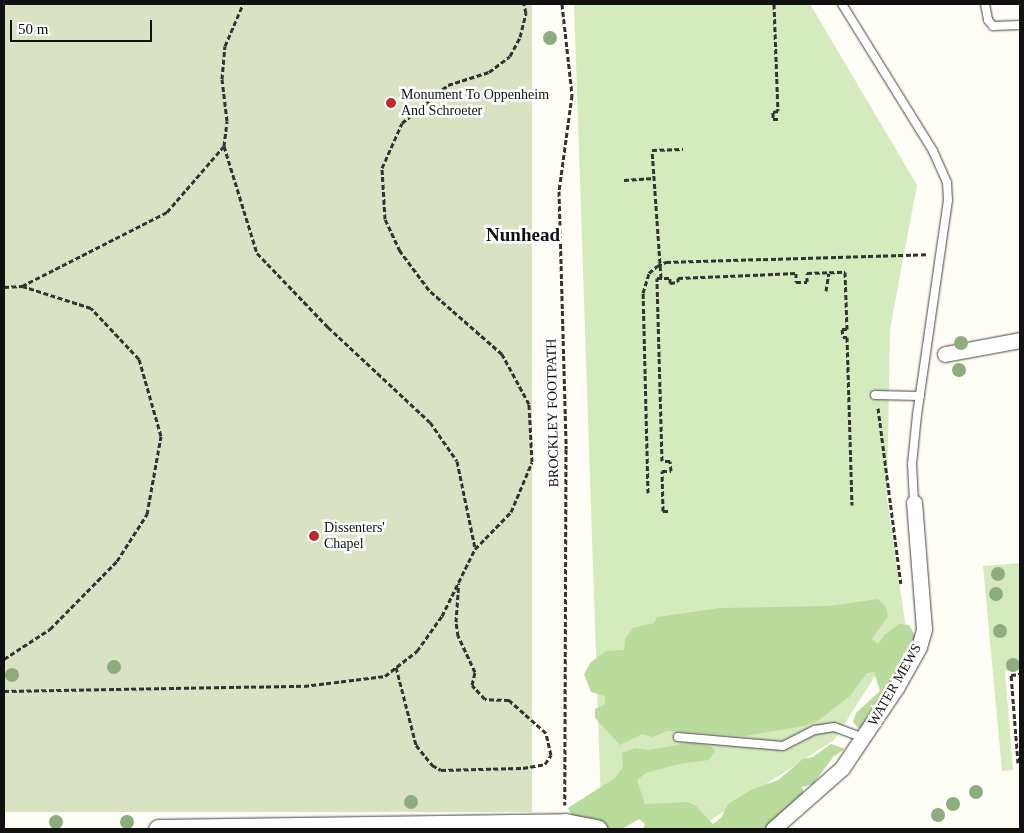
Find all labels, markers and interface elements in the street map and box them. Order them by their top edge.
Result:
scale bar [12,10,155,42]
text: 50 m [18,21,48,37]
place label: Monument To Oppenheim And Schroeter [401,87,549,120]
marker: Monument To Oppenheim And Schroeter [385,97,397,109]
district label: Nunhead [486,224,560,246]
street label: BROCKLEY FOOTPATH [543,338,563,488]
place label: Dissenters' Chapel [324,520,385,552]
marker: Dissenters' Chapel [308,530,320,542]
street label: WATER MEWS [865,641,925,729]

